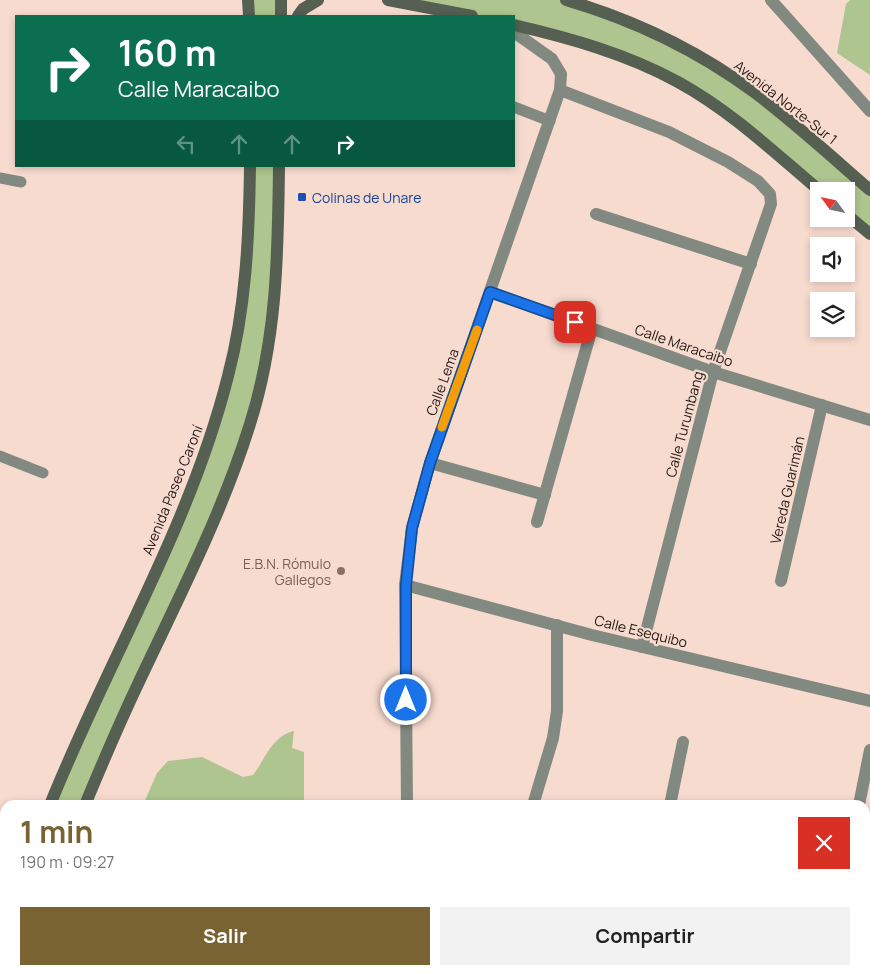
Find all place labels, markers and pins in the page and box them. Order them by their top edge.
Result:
place label: Colinas de Unare [312,188,421,207]
marker: Colinas de Unare [296,191,308,203]
pin [554,301,596,343]
place label: E.B.N. Rómulo Gallegos [243,554,331,589]
marker: E.B.N. Rómulo Gallegos [335,565,347,577]

